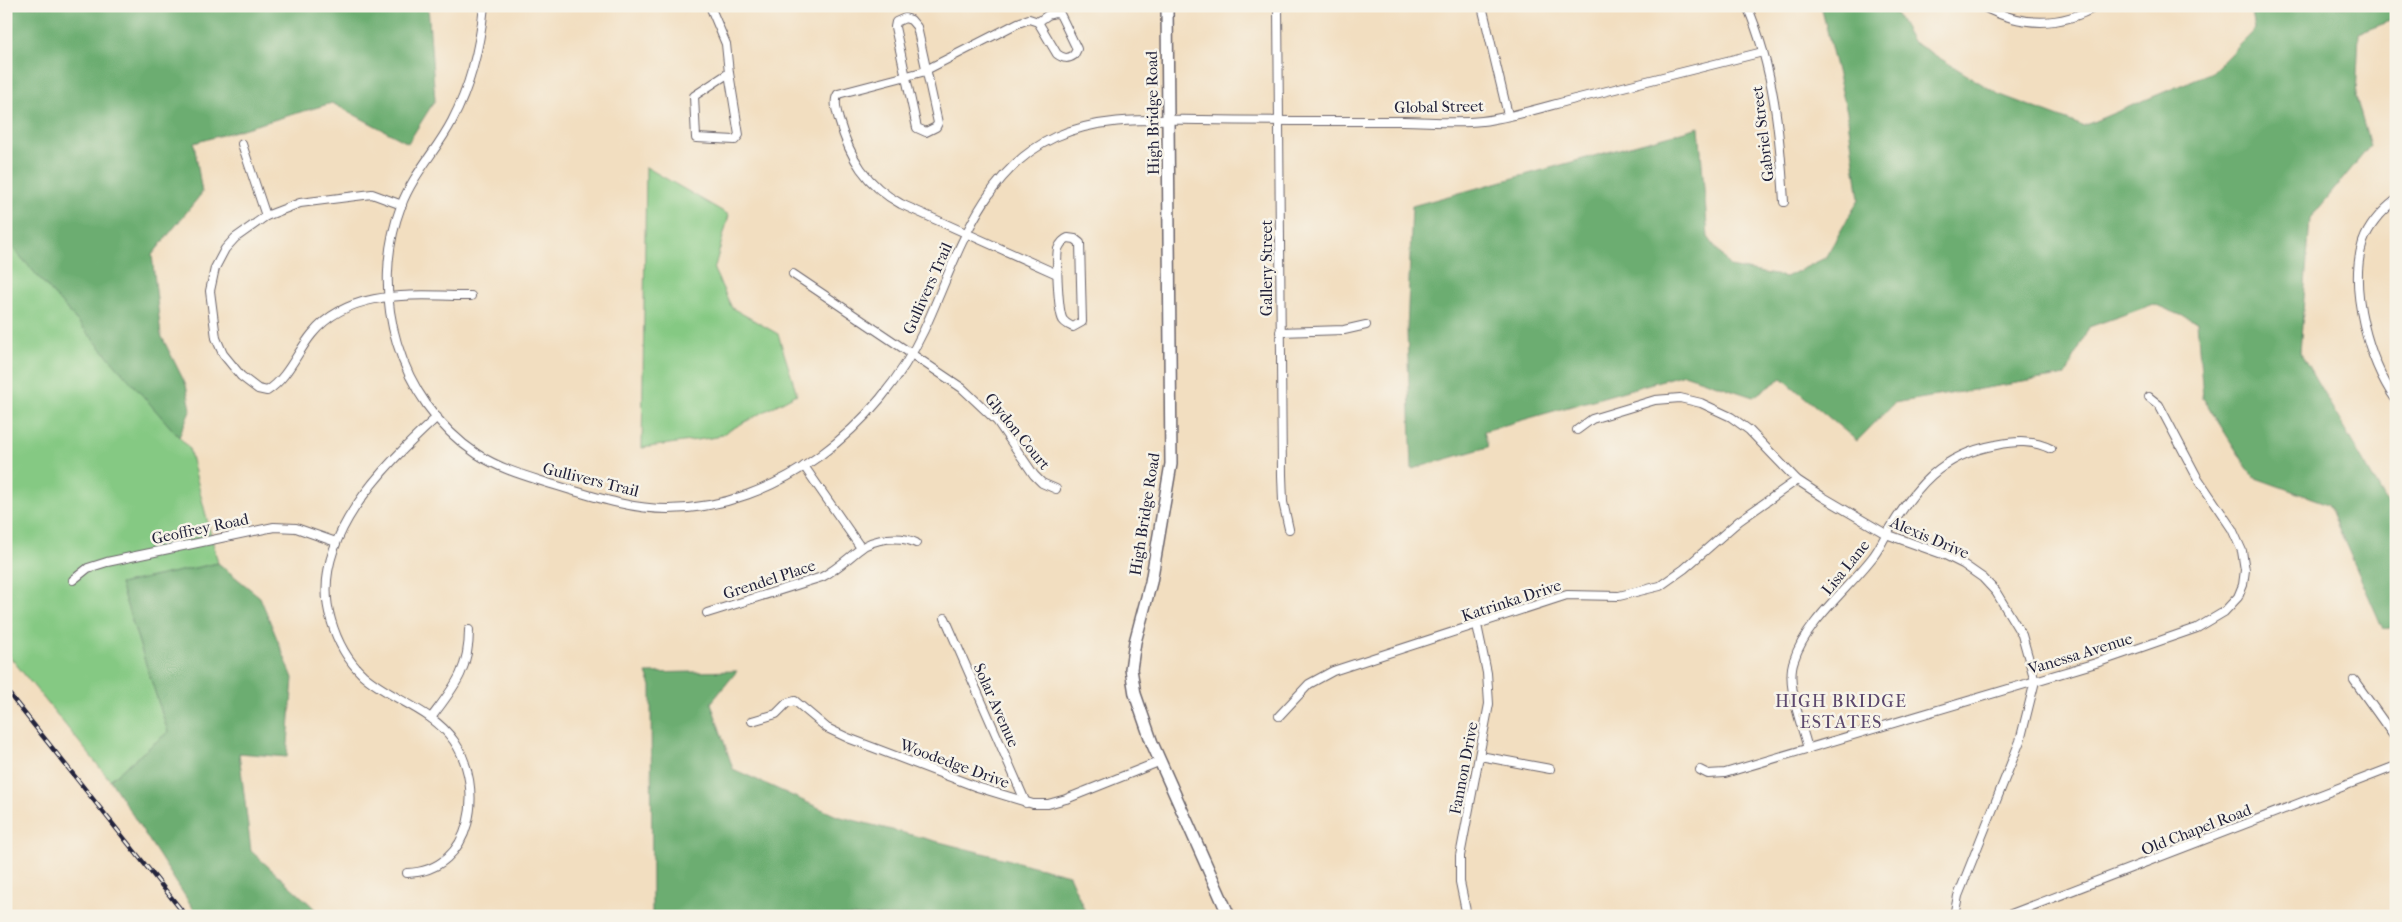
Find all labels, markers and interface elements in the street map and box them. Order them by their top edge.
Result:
street label: High Bridge Road [1142,50,1163,175]
street label: Gabriel Street [1747,85,1778,183]
street label: Global Street [1394,96,1484,117]
street label: Gallery Street [1257,220,1276,316]
street label: Gullivers Trail [899,239,956,337]
street label: Glydon Court [981,389,1055,474]
street label: High Bridge Road [1125,451,1164,577]
street label: Gullivers Trail [541,458,642,501]
street label: Geoffrey Road [150,509,251,548]
street label: Alexis Drive [1887,512,1972,563]
street label: Lisa Lane [1817,536,1873,599]
street label: Grendel Place [721,556,818,603]
street label: Katrinka Drive [1459,575,1564,626]
street label: Vanessa Avenue [2025,629,2135,679]
street label: Solar Avenue [970,660,1024,750]
district label: HIGH BRIDGE ESTATES [1775,691,1907,733]
street label: Fannon Drive [1445,720,1482,816]
street label: Woodedge Drive [897,735,1012,792]
street label: Old Chapel Road [2138,800,2254,859]

